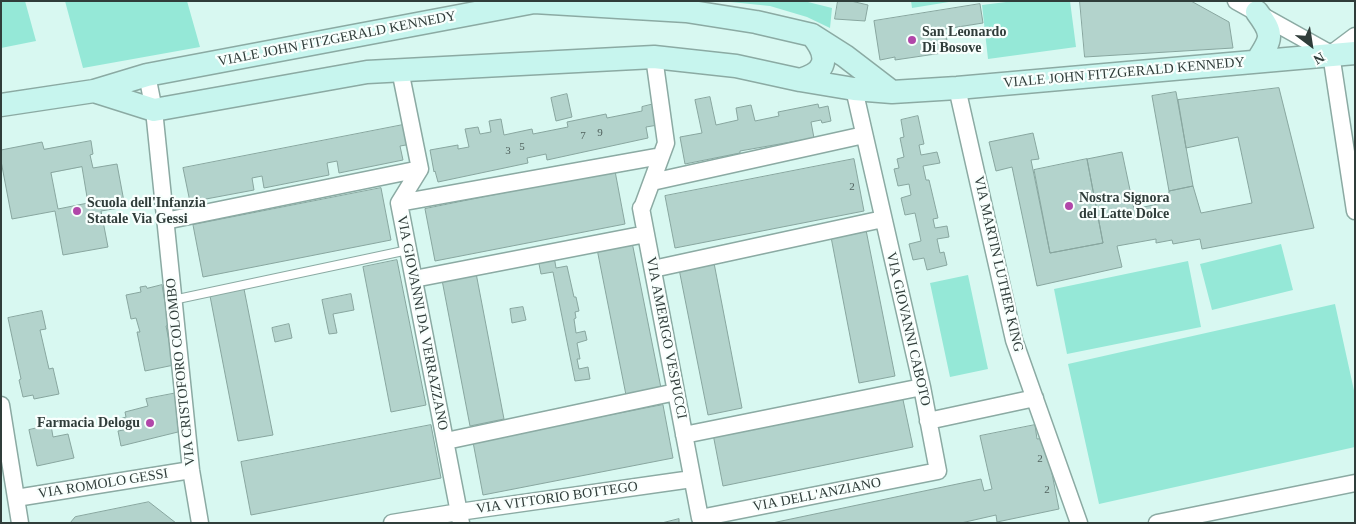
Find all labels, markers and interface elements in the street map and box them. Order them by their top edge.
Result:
street label: VIALE JOHN FITZGERALD KENNEDY [217,8,457,70]
north arrow [1286,20,1336,70]
place label: San Leonardo Di Bosove [922,24,1006,56]
marker: San Leonardo Di Bosove [906,34,918,46]
text: N [1311,49,1327,67]
street label: VIALE JOHN FITZGERALD KENNEDY [1003,54,1245,92]
house number: 9 [597,126,603,140]
house number: 7 [580,129,586,143]
house number: 5 [519,140,525,154]
house number: 3 [505,144,511,158]
street label: VIA MARTIN LUTHER KING [970,174,1026,354]
house number: 2 [849,180,855,194]
place label: Nostra Signora del Latte Dolce [1079,190,1170,222]
place label: Scuola dell'Infanzia Statale Via Gessi [87,195,206,228]
marker: Nostra Signora del Latte Dolce [1063,200,1075,212]
marker: Scuola dell'Infanzia Statale Via Gessi [71,205,83,217]
street label: VIA GIOVANNI DA VERRAZZANO [393,214,451,432]
street label: VIA GIOVANNI CABOTO [882,250,934,408]
street label: VIA AMERIGO VESPUCCI [642,255,690,421]
street label: VIA CRISTOFORO COLOMBO [163,277,199,467]
place label: Farmacia Delogu [37,415,140,431]
marker: Farmacia Delogu [144,417,156,429]
house number: 2 [1037,452,1043,466]
street label: VIA ROMOLO GESSI [37,465,169,503]
street label: VIA DELL'ANZIANO [751,474,883,516]
street label: VIA VITTORIO BOTTEGO [475,478,639,518]
house number: 2 [1044,483,1050,497]

